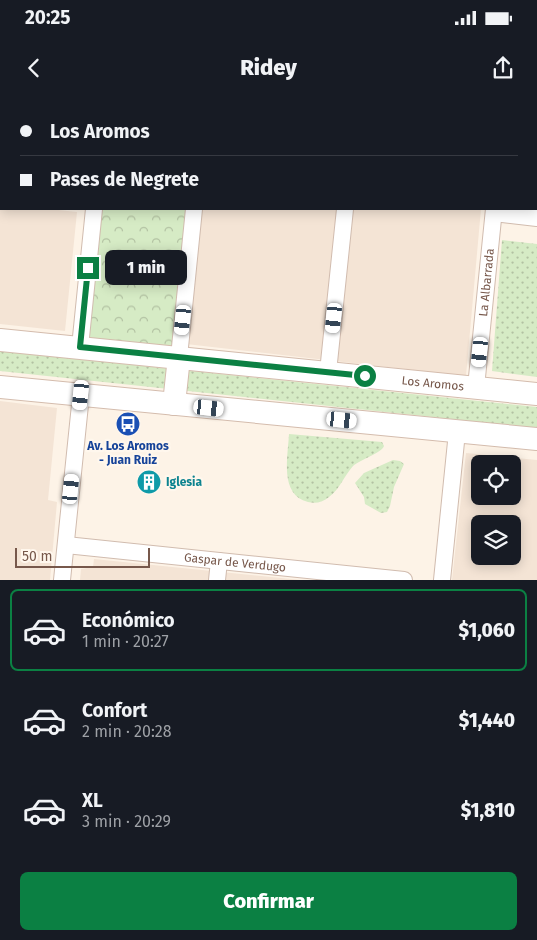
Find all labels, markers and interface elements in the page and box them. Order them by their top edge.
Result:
text: 20:25 [25,6,71,29]
icon: back [20,54,48,82]
text: Ridey [240,54,297,81]
icon: share [489,54,517,82]
text: Los Aromos [50,120,150,143]
text: Pases de Negrete [50,168,199,191]
street label: La Albarrada [476,248,497,317]
callout: 1 min [106,250,188,286]
route end [77,257,99,279]
text: 1 min [127,258,165,277]
car [324,302,343,334]
car [173,304,192,336]
car [470,336,489,368]
route start [354,365,376,387]
street label: Los Aromos [401,373,465,394]
car [71,379,90,411]
car [193,399,224,417]
bus stop icon: Av. Los Aromos - Juan Ruiz [115,411,141,437]
car [326,411,357,429]
place label: Av. Los Aromos - Juan Ruiz [86,439,169,467]
map controls [471,455,521,565]
button: locate [471,455,521,505]
building icon: Iglesia [136,469,162,495]
car [61,473,80,505]
place label: Iglesia [166,475,202,489]
button: layers [471,515,521,565]
scale bar [15,545,150,568]
text: 50 m [22,548,53,565]
street label: Gaspar de Verdugo [183,550,287,575]
icon: car [22,608,67,653]
text: Económico [82,609,175,632]
text: $1,060 [458,619,515,642]
text: 1 min · 20:27 [82,632,169,651]
icon: car [22,698,67,743]
text: Confort [82,699,147,722]
text: $1,440 [459,709,515,732]
text: 2 min · 20:28 [82,722,172,741]
icon: car [22,788,67,833]
text: XL [82,789,103,812]
text: $1,810 [461,799,515,822]
text: 3 min · 20:29 [82,812,171,831]
button: Confirmar [20,872,517,930]

